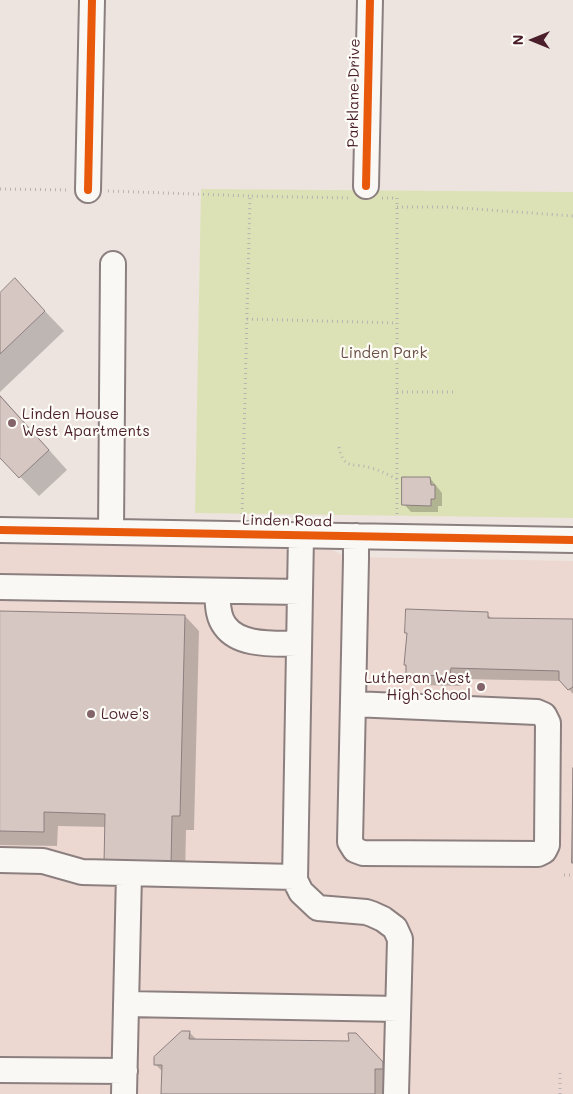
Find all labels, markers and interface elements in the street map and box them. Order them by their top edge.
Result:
north arrow [508,15,558,65]
text: N [508,35,527,45]
street label: Parklane Drive [344,38,364,148]
park label: Linden Park [341,344,427,362]
place label: Linden House West Apartments [22,405,150,440]
marker: Linden House West Apartments [6,417,18,429]
street label: Linden Road [242,511,332,531]
place label: Lutheran West High School [364,669,471,704]
marker: Lutheran West High School [475,681,487,693]
place label: Lowe's [101,705,149,723]
marker: Lowe's [85,708,97,720]

